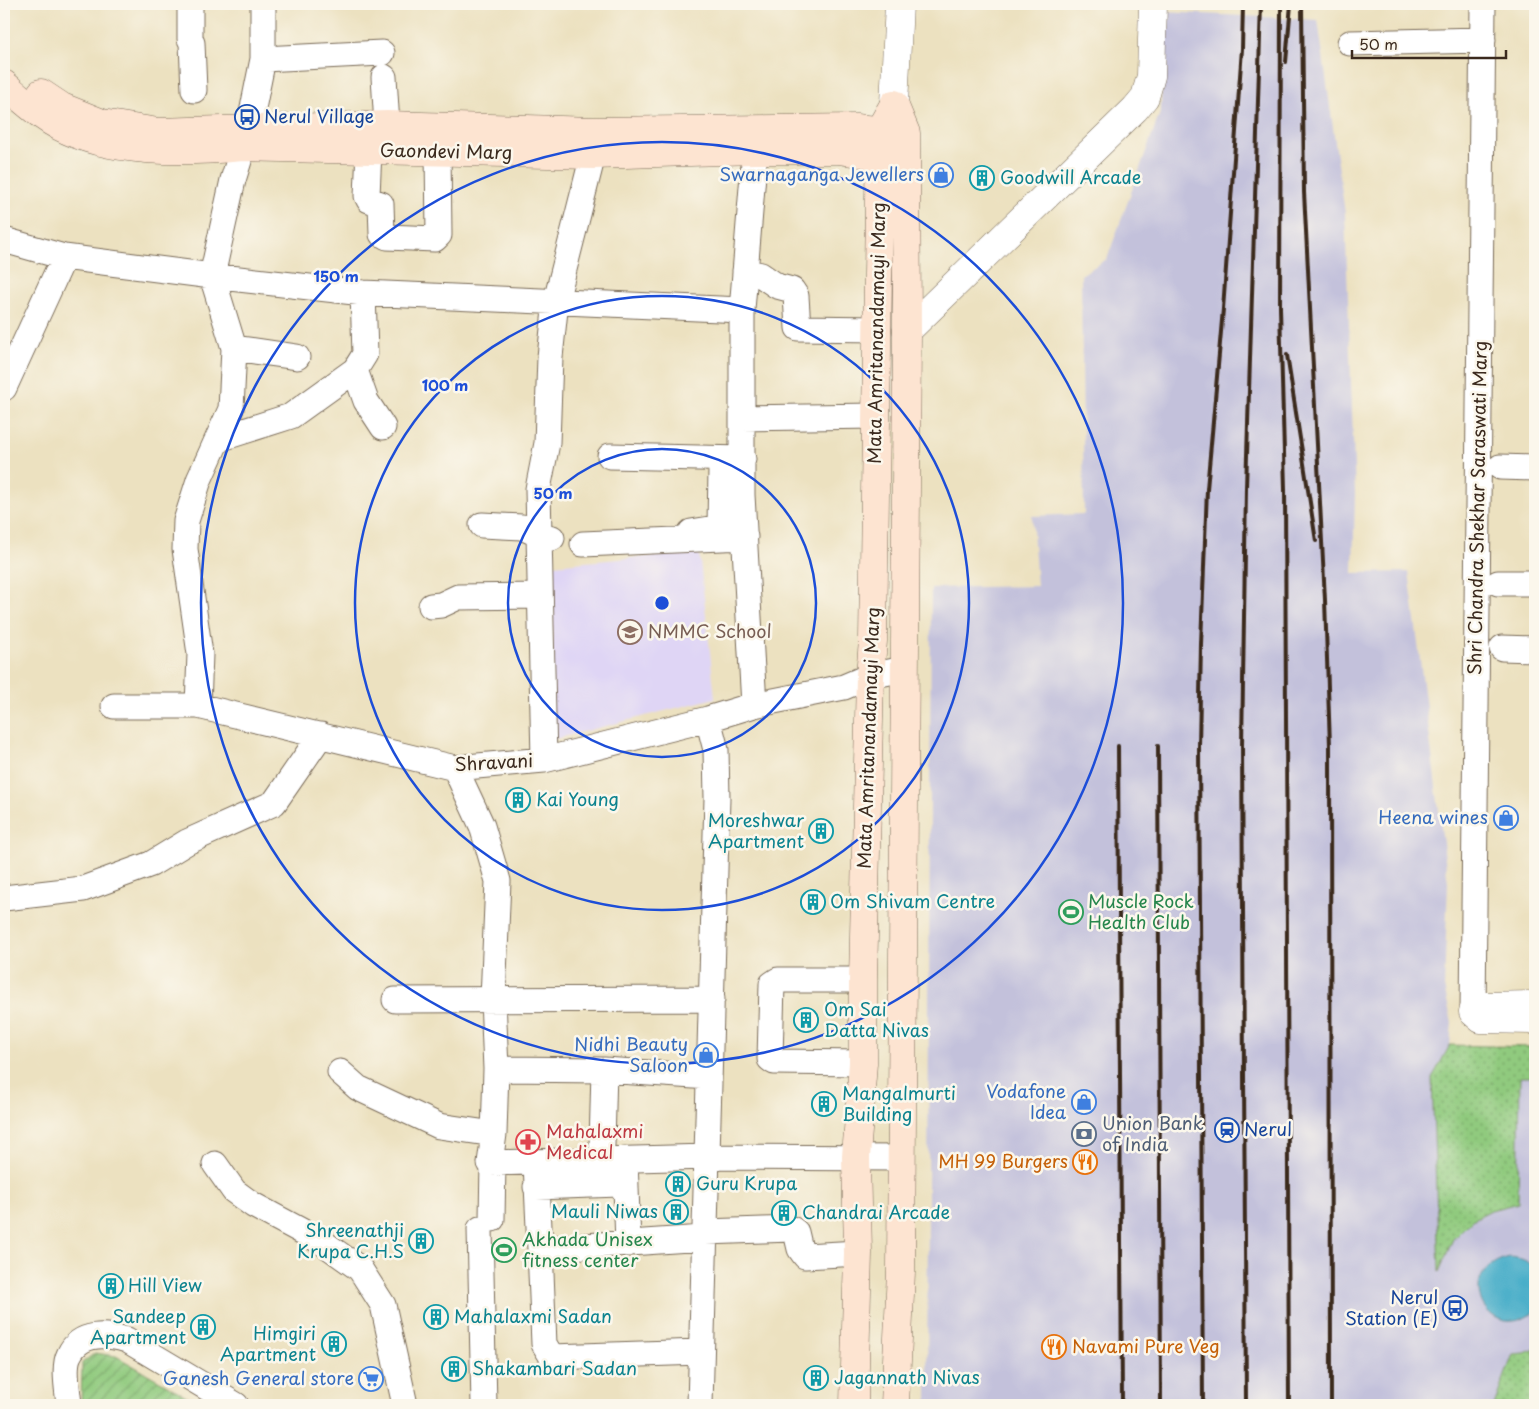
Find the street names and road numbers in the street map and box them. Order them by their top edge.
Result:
street label: Gaondevi Marg [380,136,512,165]
street label: Mata Amritanandamayi Marg [860,202,891,464]
street label: Shri Chandra Shekhar Saraswati Marg [1460,341,1493,675]
street label: Mata Amritanandamayi Marg [849,607,886,869]
street label: Shravani [454,746,534,777]

